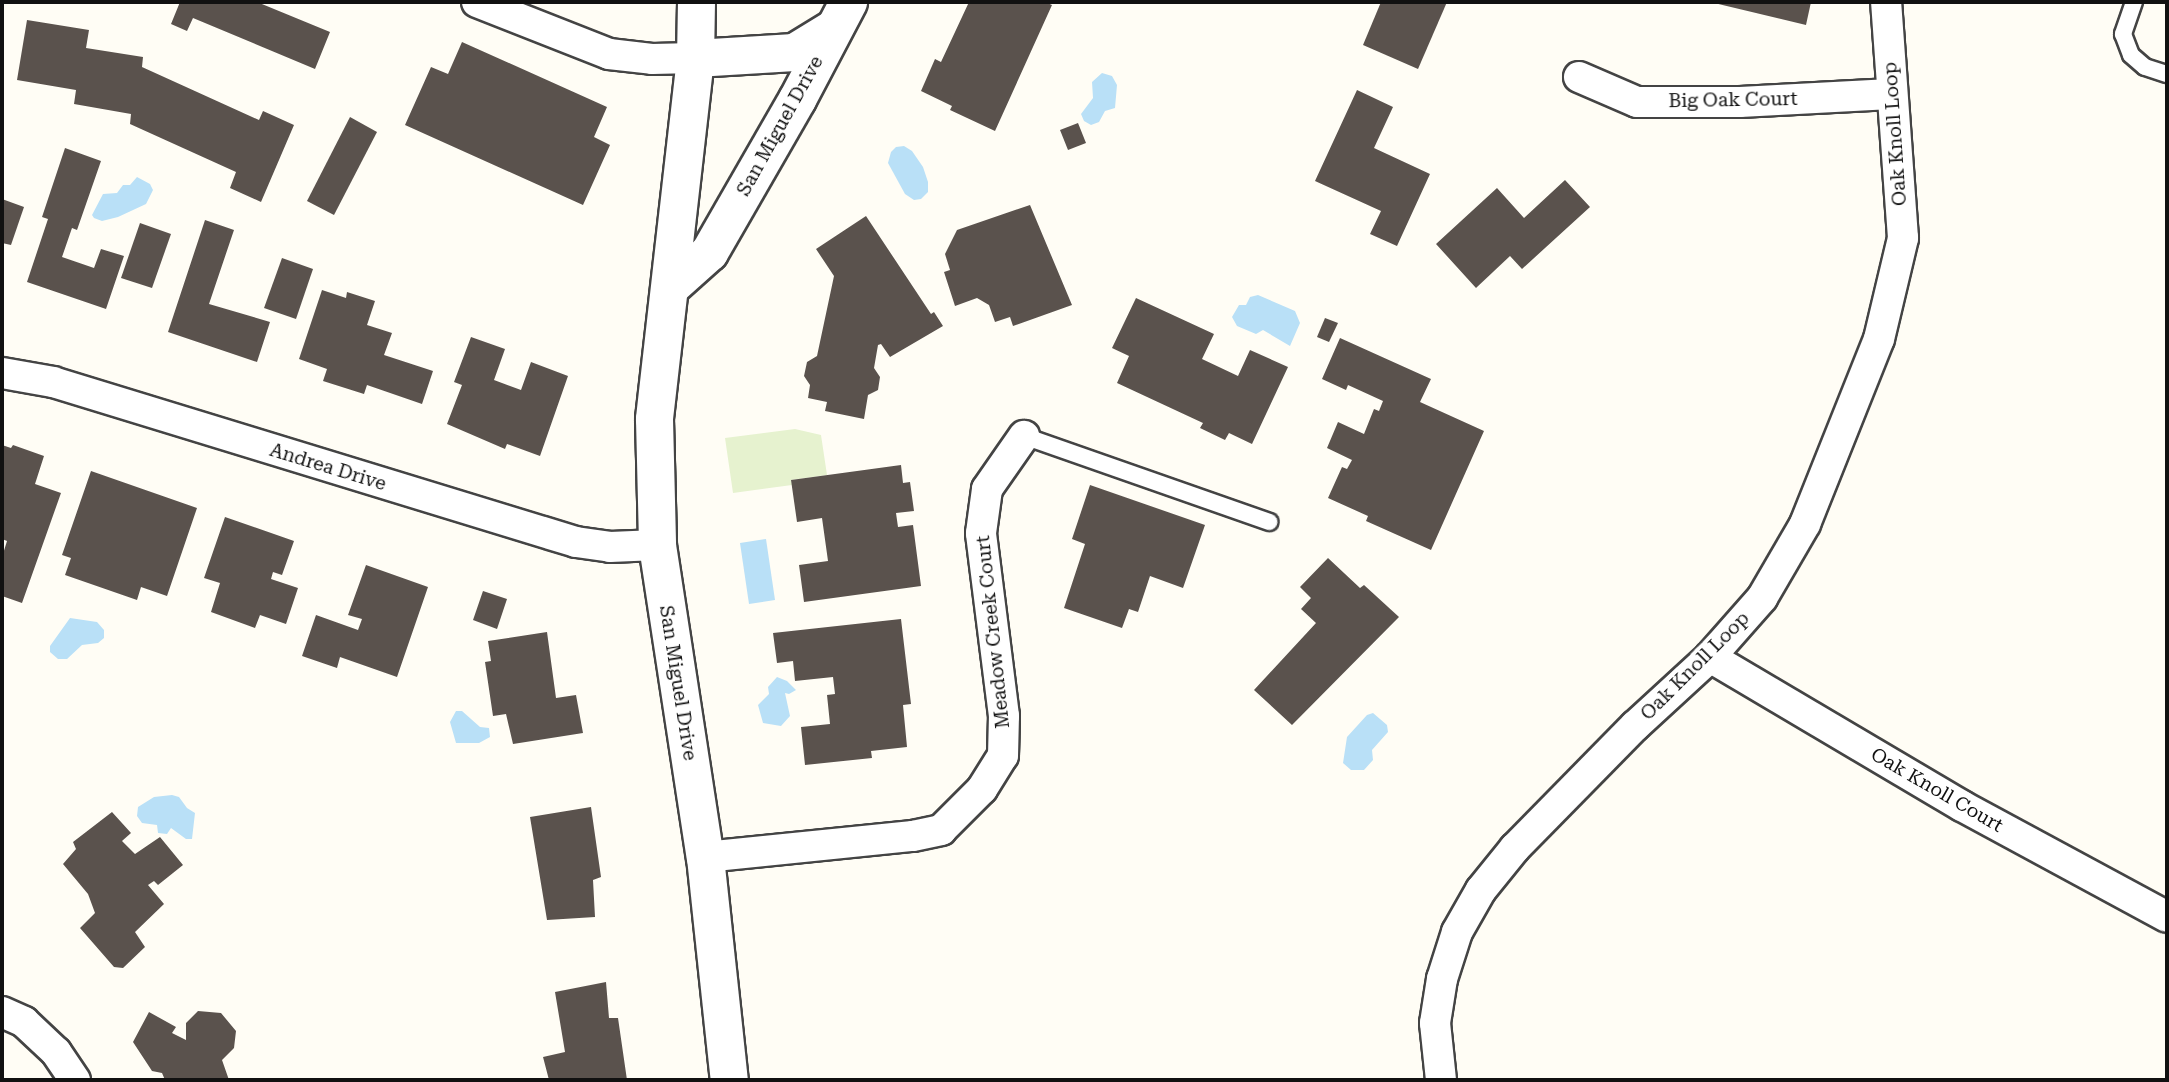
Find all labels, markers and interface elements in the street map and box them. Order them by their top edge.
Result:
street label: San Miguel Drive [732,52,828,200]
street label: Oak Knoll Loop [1879,61,1911,207]
street label: Big Oak Court [1668,87,1798,113]
street label: Andrea Drive [267,438,389,496]
street label: Meadow Creek Court [972,534,1014,730]
street label: San Miguel Drive [654,604,702,762]
street label: Oak Knoll Loop [1636,607,1754,725]
street label: Oak Knoll Court [1867,743,2007,837]

